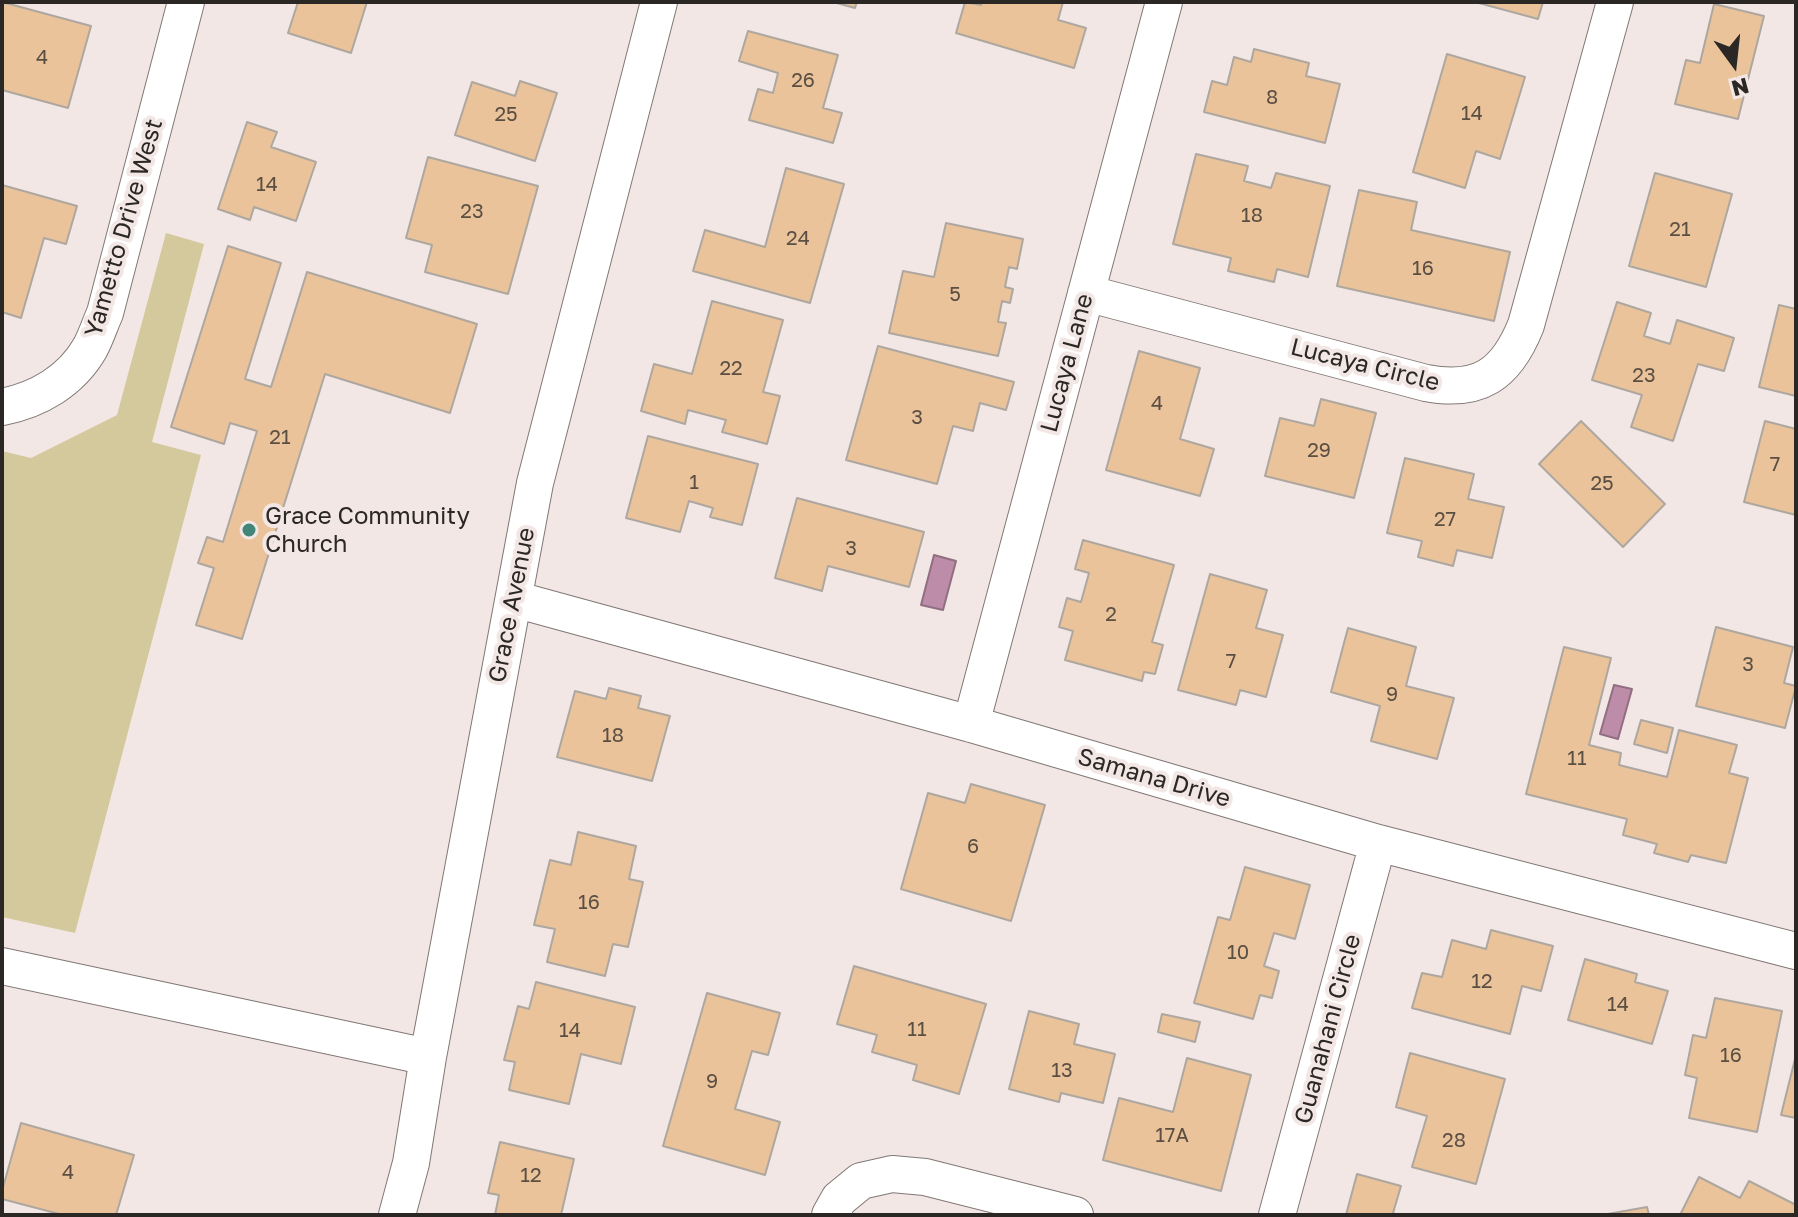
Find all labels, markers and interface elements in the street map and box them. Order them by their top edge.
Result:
north arrow [1694,24,1774,104]
house number: 4 [36,46,48,70]
house number: 26 [791,69,815,93]
text: N [1729,72,1752,103]
house number: 8 [1266,86,1278,110]
house number: 14 [1461,102,1483,126]
house number: 25 [494,103,518,127]
street label: Yametto Drive West [79,116,169,340]
house number: 14 [256,173,278,197]
house number: 23 [460,200,484,224]
house number: 18 [1241,204,1263,228]
house number: 21 [1669,218,1691,242]
house number: 24 [786,227,810,251]
house number: 16 [1412,257,1434,281]
house number: 5 [949,283,961,307]
street label: Lucaya Lane [1035,291,1099,435]
street label: Lucaya Circle [1288,333,1442,397]
house number: 22 [719,357,743,381]
house number: 23 [1632,364,1656,388]
house number: 4 [1151,392,1163,416]
house number: 3 [911,406,923,430]
house number: 21 [269,426,291,450]
house number: 29 [1307,439,1331,463]
house number: 7 [1770,453,1780,477]
house number: 1 [689,471,699,495]
house number: 25 [1590,472,1614,496]
place label: Grace Community Church [265,502,470,558]
house number: 27 [1434,508,1456,532]
marker: Grace Community Church [240,521,258,539]
street label: Grace Avenue [483,525,541,685]
house number: 3 [845,537,857,561]
house number: 2 [1105,603,1117,627]
house number: 7 [1226,650,1236,674]
house number: 3 [1742,653,1754,677]
house number: 9 [1386,683,1398,707]
house number: 18 [602,724,624,748]
street label: Samana Drive [1074,742,1234,814]
house number: 11 [1567,747,1587,771]
house number: 6 [967,835,979,859]
house number: 16 [578,891,600,915]
street label: Guanahani Circle [1289,931,1367,1127]
house number: 10 [1227,941,1249,965]
house number: 12 [1471,970,1493,994]
house number: 14 [1607,993,1629,1017]
house number: 11 [907,1018,927,1042]
house number: 14 [559,1019,581,1043]
house number: 16 [1720,1044,1742,1068]
house number: 13 [1051,1059,1073,1083]
house number: 9 [706,1070,718,1094]
house number: 17A [1155,1124,1189,1148]
house number: 28 [1442,1129,1466,1153]
house number: 4 [62,1161,74,1185]
house number: 12 [520,1164,542,1188]

